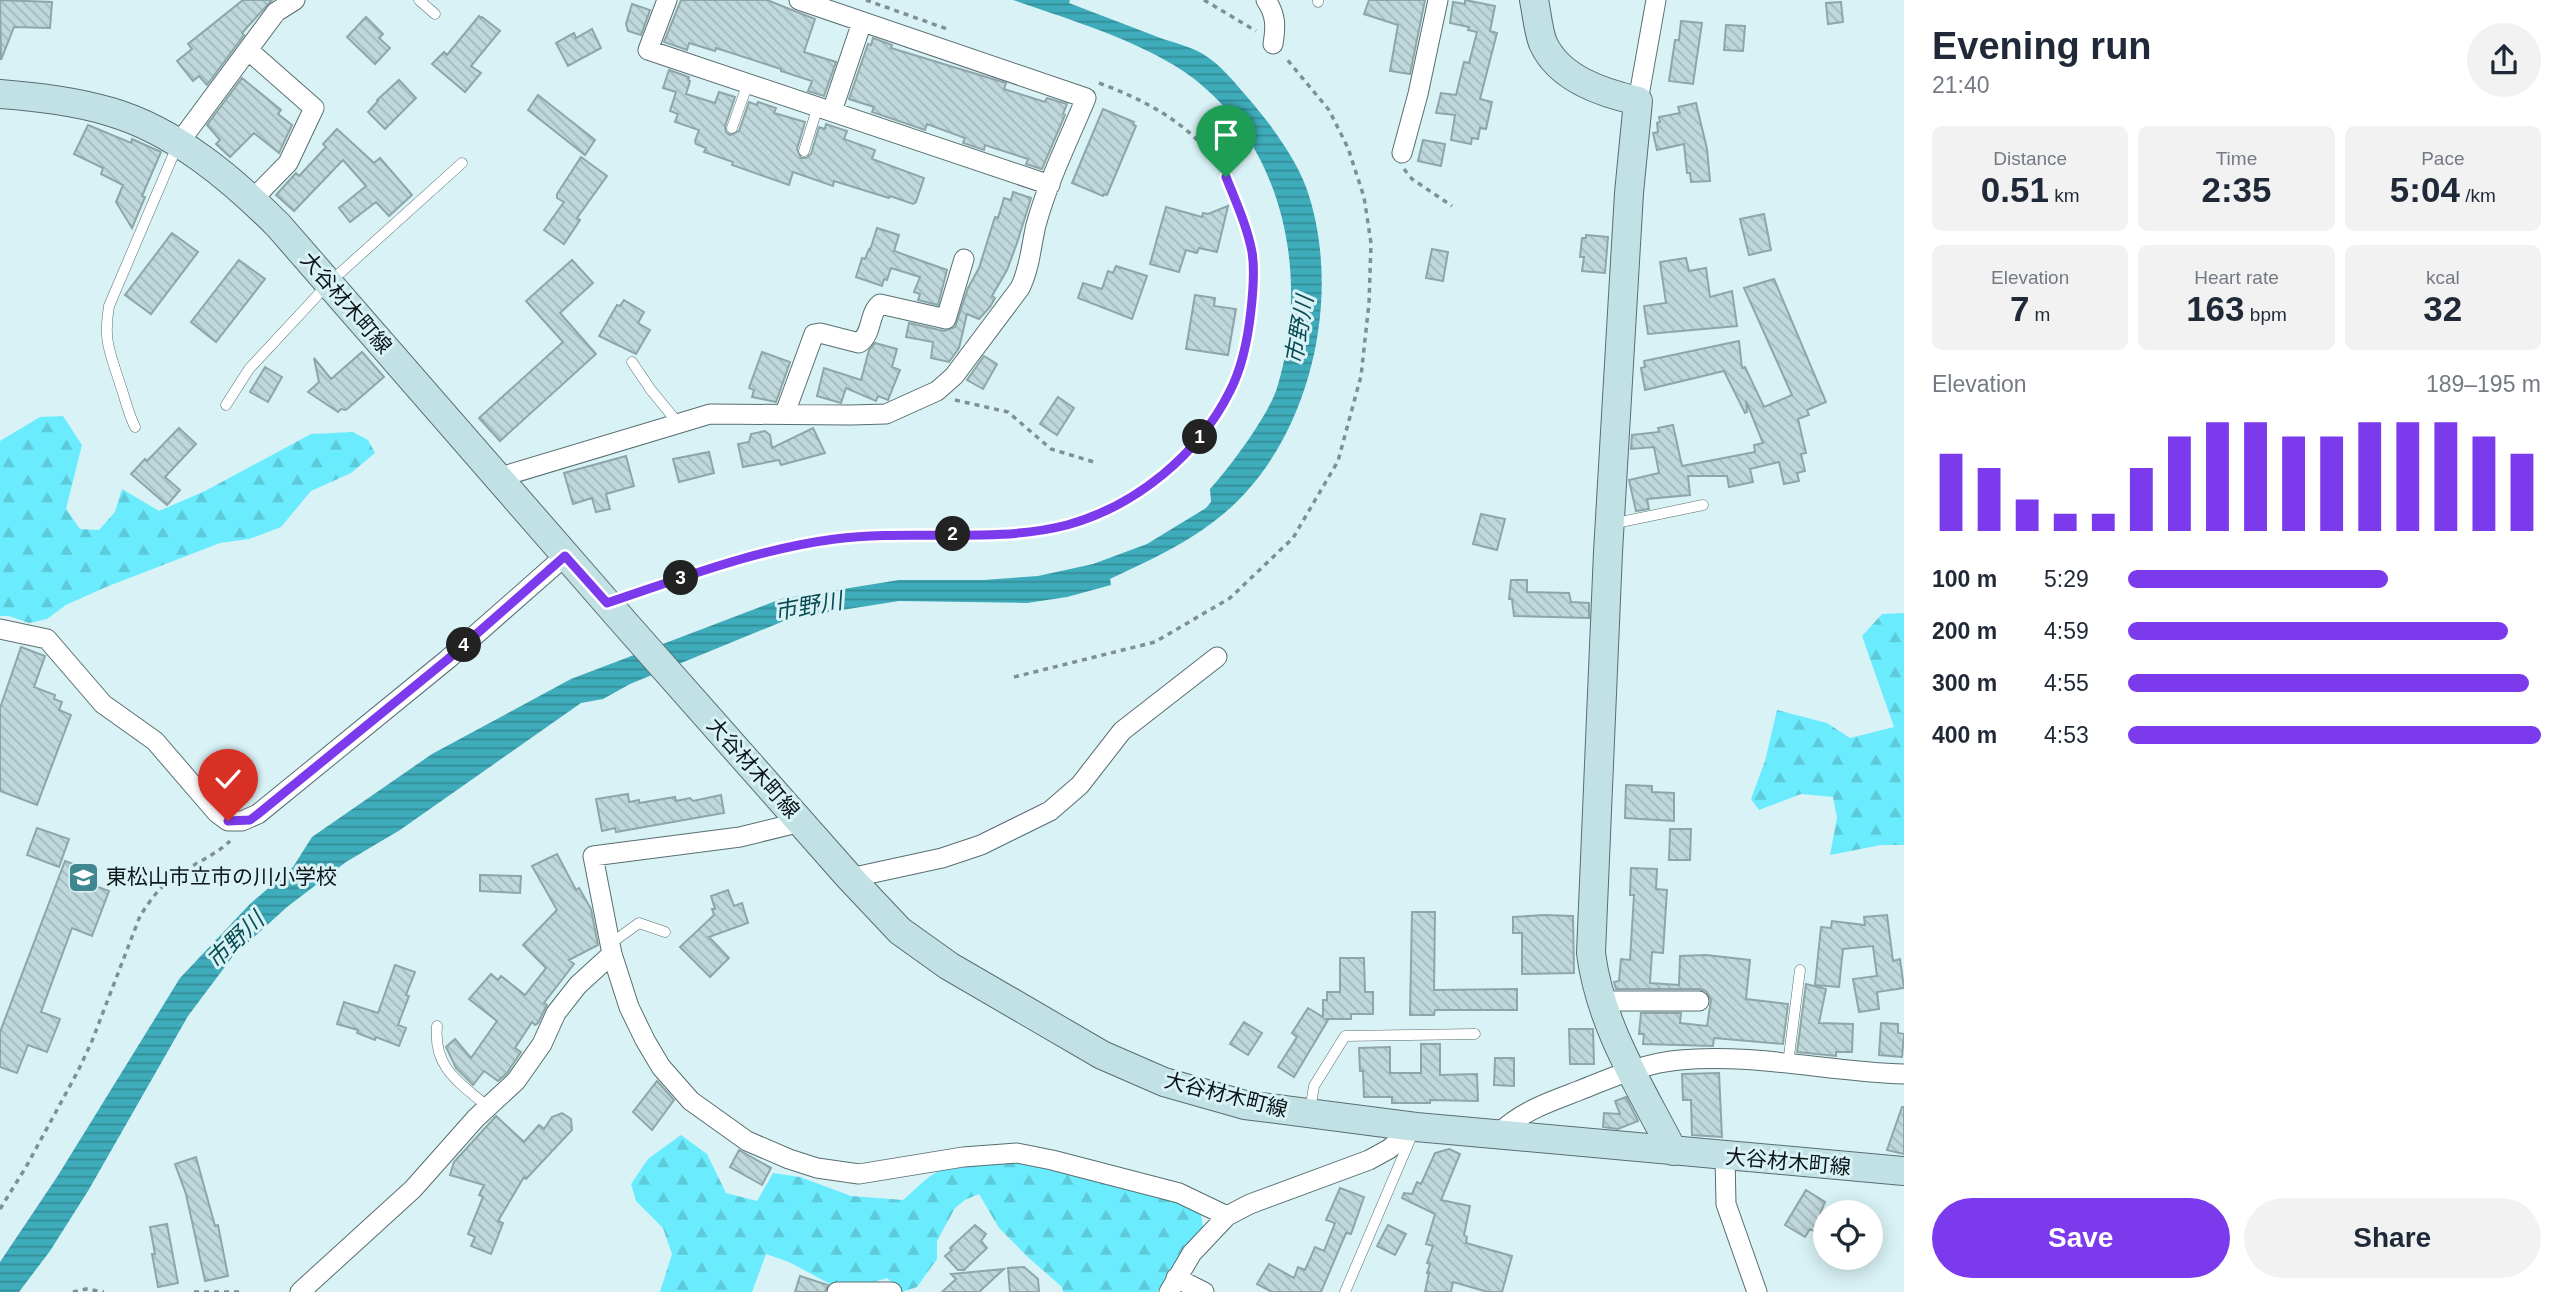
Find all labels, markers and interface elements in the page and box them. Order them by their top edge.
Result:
button: share [2467,23,2541,97]
text: Evening run [1932,25,2152,67]
text: 21:40 [1932,72,1990,98]
pin [1196,105,1256,177]
icon: arrive [1207,116,1245,154]
text: Distance [1993,148,2067,169]
text: Time [2216,148,2257,169]
text: Pace [2421,148,2464,169]
text: 0.51 [1981,170,2049,209]
text: 2:35 [2201,170,2272,209]
text: 5:04 [2390,170,2460,209]
text: km [2049,185,2080,206]
text: /km [2460,185,2496,206]
street label: 大谷材木町線 [296,248,396,358]
text: Elevation [1991,267,2069,288]
text: Heart rate [2194,267,2279,288]
text: kcal [2426,267,2460,288]
text: 7 [2010,289,2029,328]
text: 163 [2186,289,2245,328]
text: 32 [2423,289,2462,328]
water label: 市野川 [1280,291,1318,366]
text: m [2029,304,2050,325]
text: bpm [2245,304,2287,325]
text: Elevation [1932,371,2027,397]
text: 189–195 m [2426,371,2541,397]
pin: 1 [1182,420,1218,454]
text: 1 [1194,426,1205,447]
pin: 2 [936,516,970,552]
text: 2 [947,523,958,544]
pin: 3 [664,560,698,596]
text: 100 m [1932,566,1997,592]
text: 5:29 [2044,566,2089,592]
text: 3 [675,567,686,588]
water label: 市野川 [772,587,847,625]
text: 200 m [1932,618,1997,644]
text: 4:59 [2044,618,2089,644]
pin: 4 [447,628,482,662]
text: 4 [458,634,469,655]
text: 300 m [1932,670,1997,696]
text: 4:55 [2044,670,2089,696]
street label: 大谷材木町線 [703,713,804,822]
text: 400 m [1932,722,1997,748]
text: 4:53 [2044,722,2089,748]
pin [198,749,258,821]
icon: check [209,760,247,798]
school or university icon: 東松山市立市の川小学校 [66,860,100,894]
place label: 東松山市立市の川小学校 [106,865,337,888]
water label: 市野川 [201,905,271,973]
street label: 大谷材木町線 [1162,1068,1290,1121]
street label: 大谷材木町線 [1724,1145,1852,1178]
button: Save [1932,1198,2230,1278]
button: Share [2244,1198,2541,1278]
map controls [1813,1200,1883,1270]
button: locate [1813,1200,1883,1270]

